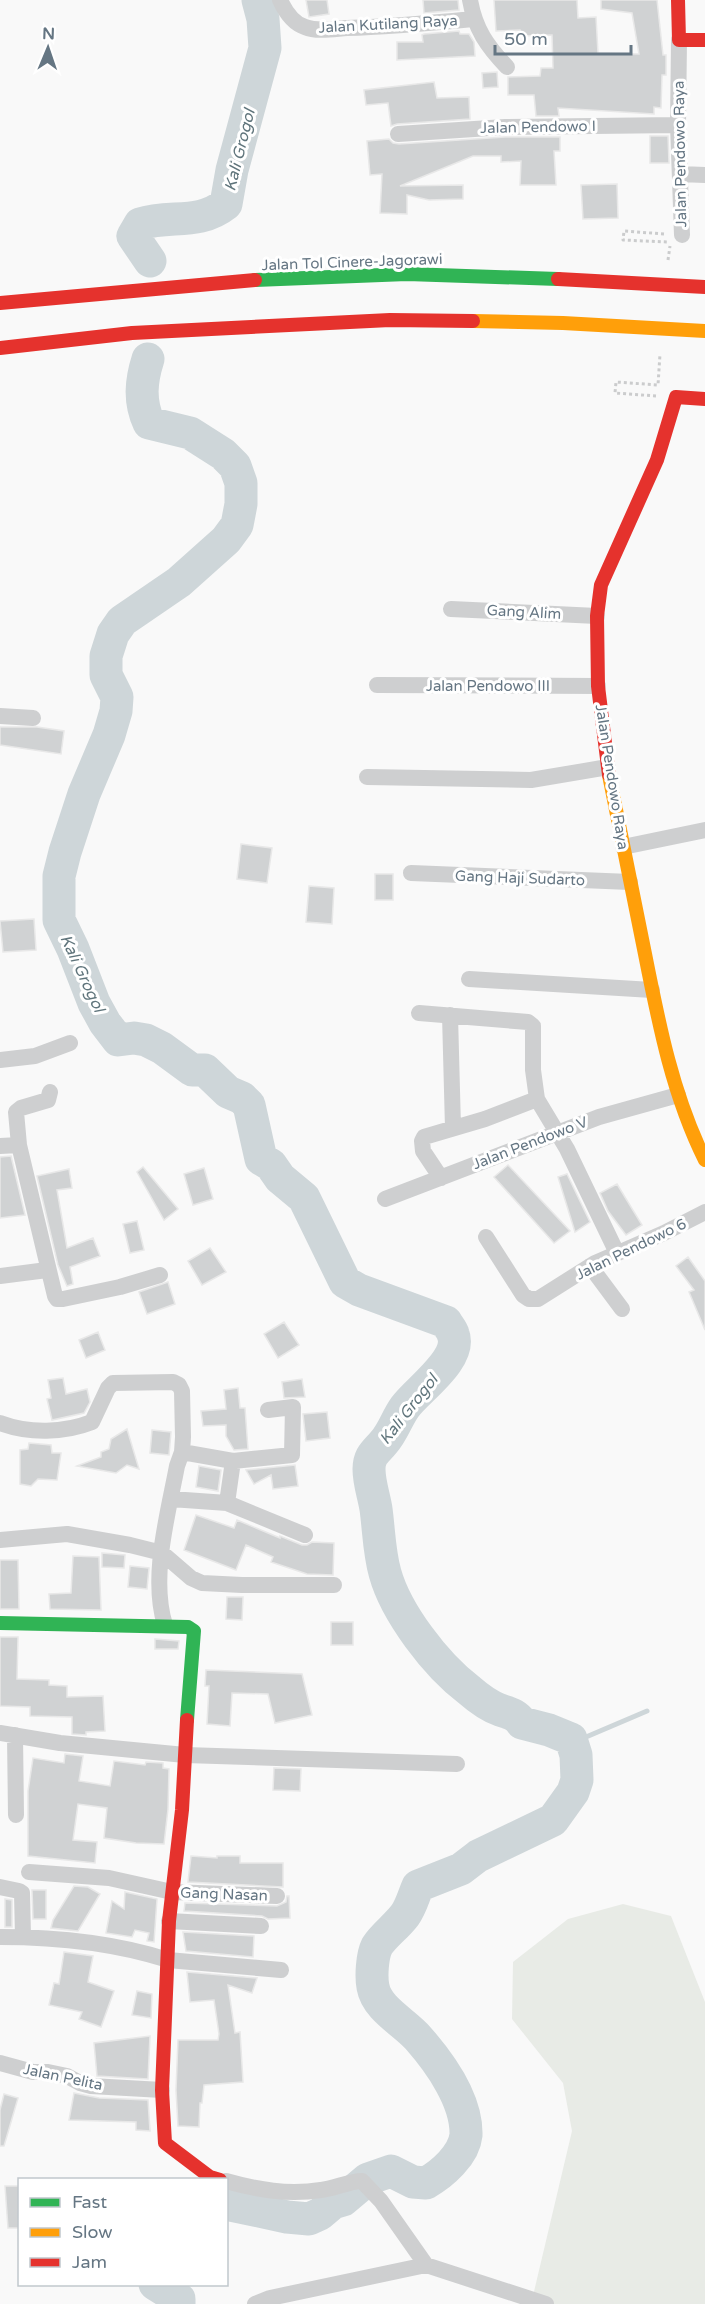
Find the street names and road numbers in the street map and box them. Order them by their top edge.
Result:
street label: Jalan Kutilang Raya [318,11,458,37]
street label: Jalan Pendowo Raya [670,80,690,228]
street label: Jalan Pendowo I [480,117,596,137]
street label: Jalan Tol Cinere-Jagorawi [261,250,443,274]
street label: Gang Alim [486,601,562,623]
street label: Jalan Pendowo III [426,677,550,695]
street label: Jalan Pendowo Raya [592,703,632,851]
street label: Gang Haji Sudarto [455,867,585,889]
street label: Jalan Pendowo V [470,1113,591,1173]
street label: Jalan Pendowo 6 [573,1214,689,1284]
street label: Gang Nasan [180,1883,268,1905]
street label: Jalan Pelita [22,2060,104,2094]

